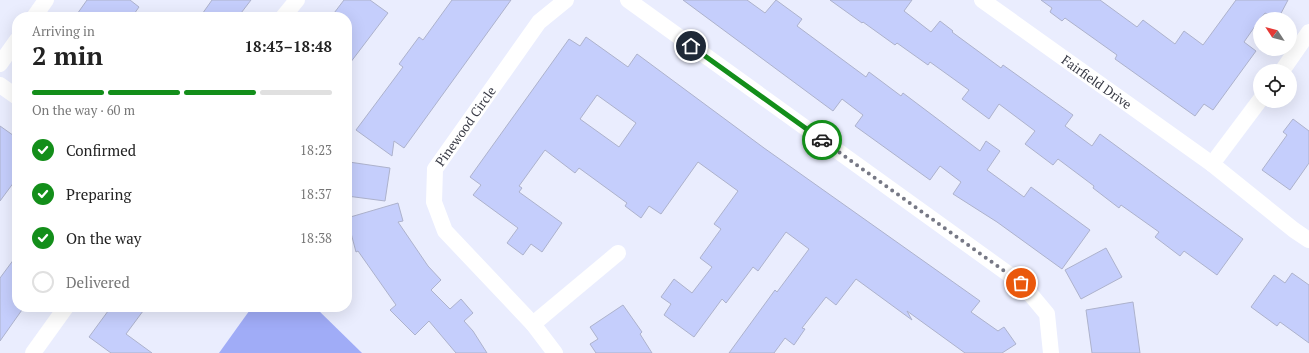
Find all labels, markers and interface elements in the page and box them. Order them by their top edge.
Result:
north arrow [1253,12,1297,56]
map controls [1253,12,1297,108]
text: Arriving in [32,22,95,40]
pin [674,29,708,63]
icon: home [680,35,702,57]
text: 18:43–18:48 [245,36,332,56]
text: 2 min [32,38,103,72]
street label: Fairfield Drive [1058,51,1136,113]
button: locate [1253,64,1297,108]
street label: Pinewood Circle [431,83,500,170]
text: On the way · 60 m [32,101,135,119]
courier [802,120,842,160]
icon: car [811,129,833,151]
icon: check [32,139,54,161]
text: Confirmed [66,140,136,160]
text: 18:23 [300,141,332,159]
icon: check [32,183,54,205]
text: Preparing [66,184,131,204]
text: 18:37 [300,185,332,203]
icon: check [32,227,54,249]
text: On the way [66,228,141,248]
text: 18:38 [300,229,332,247]
pin [1004,266,1038,300]
text: Delivered [66,272,130,292]
icon: bag [1010,272,1032,294]

